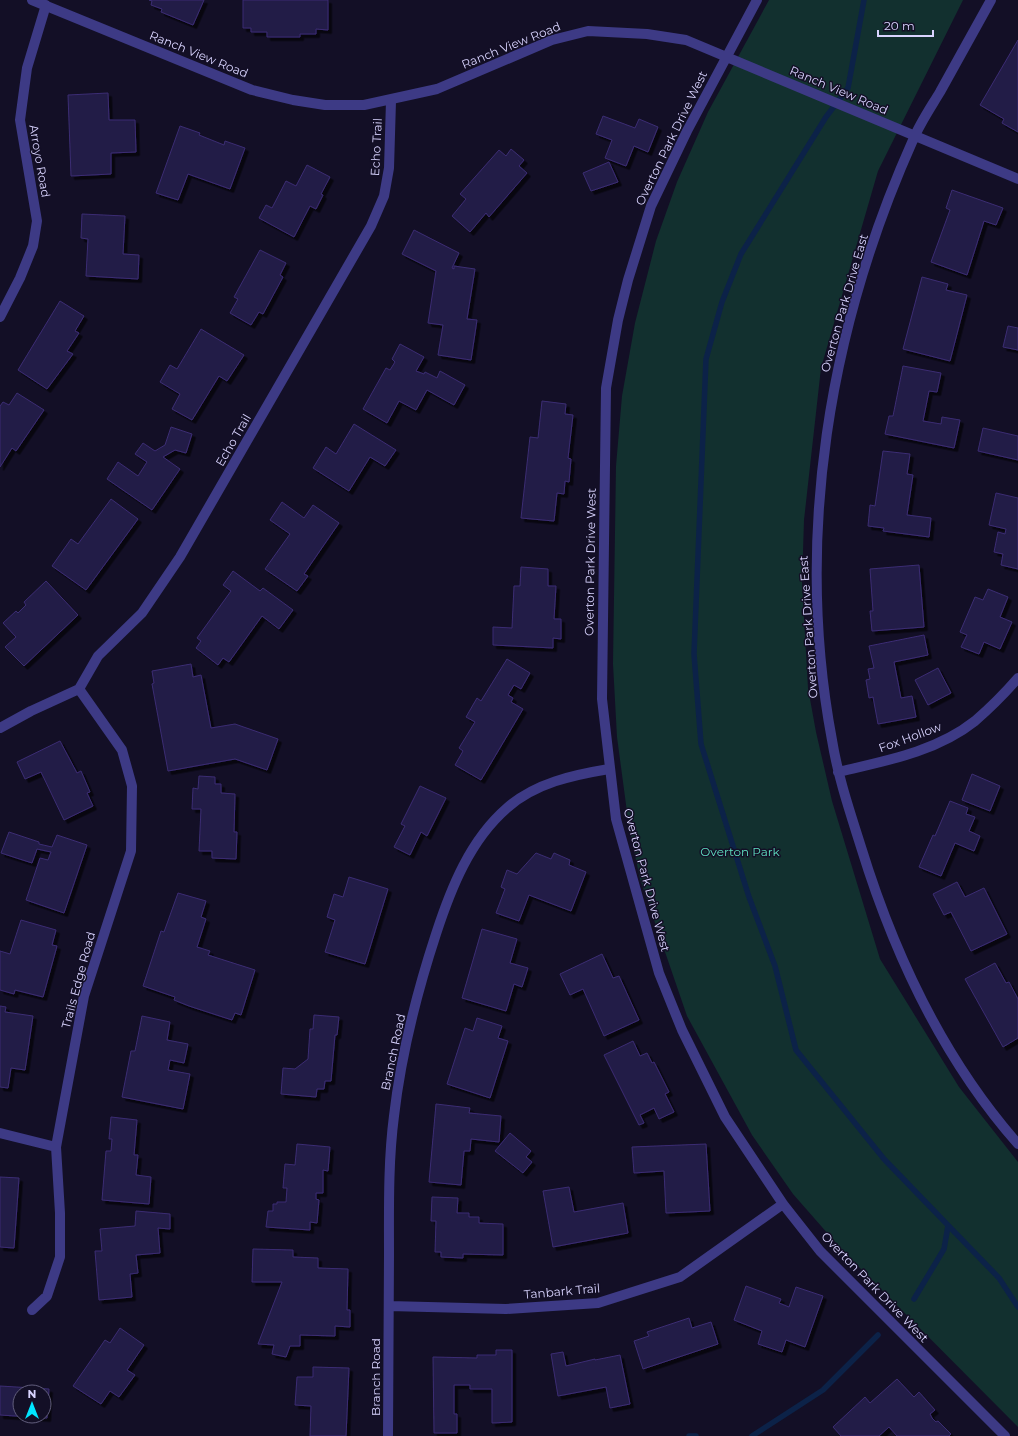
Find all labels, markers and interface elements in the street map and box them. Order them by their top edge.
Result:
scale bar [878,12,933,38]
street label: Ranch View Road [459,18,563,72]
text: 20 m [884,18,915,33]
street label: Ranch View Road [147,27,251,81]
street label: Ranch View Road [788,63,890,117]
street label: Overton Park Drive West [632,68,710,208]
street label: Echo Trail [367,118,385,176]
street label: Arroyo Road [26,123,54,199]
street label: Overton Park Drive East [817,232,871,374]
street label: Echo Trail [212,411,254,469]
street label: Overton Park Drive West [581,488,599,636]
street label: Overton Park Drive East [796,555,820,699]
street label: Fox Hollow [876,719,944,755]
street label: Overton Park Drive West [621,807,673,953]
park label: Overton Park [700,844,781,859]
street label: Trails Edge Road [58,930,98,1030]
street label: Branch Road [378,1012,408,1092]
street label: Overton Park Drive West [818,1229,932,1345]
street label: Tanbark Trail [523,1280,601,1302]
street label: Branch Road [368,1338,383,1416]
north arrow [12,1384,52,1424]
text: N [28,1387,36,1401]

